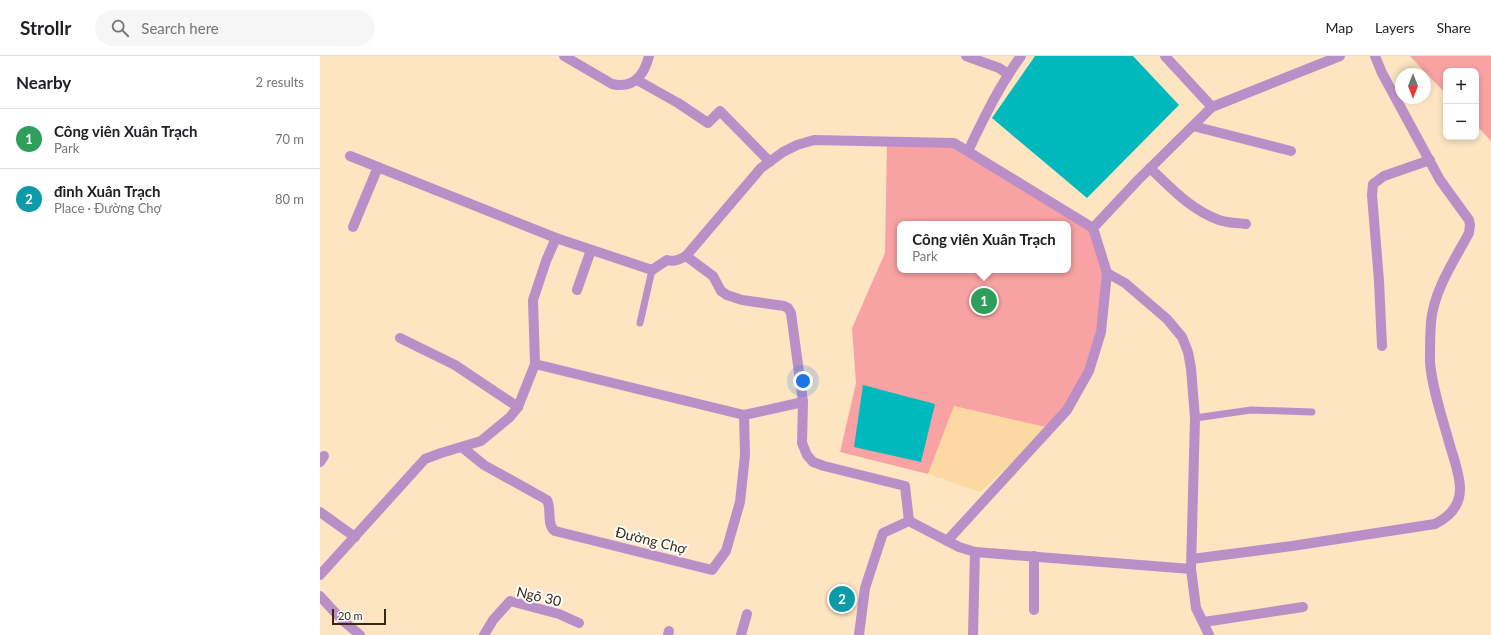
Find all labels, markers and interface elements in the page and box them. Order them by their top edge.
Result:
search box [95,10,375,46]
text: Strollr [20,16,71,39]
icon: search [109,17,131,39]
text: Search here [141,19,219,37]
text: Map [1325,19,1353,36]
text: Layers [1375,19,1415,36]
text: Share [1437,19,1471,36]
north arrow [1395,68,1431,104]
map controls [1443,68,1479,140]
button: + [1443,68,1479,104]
text: Nearby [16,72,71,93]
text: 2 results [256,74,304,90]
button: − [1443,104,1479,140]
text: Công viên Xuân Trạch [54,122,197,140]
text: 1 [25,131,33,147]
text: 70 m [275,131,304,147]
text: Park [54,140,79,156]
text: đình Xuân Trạch [54,182,160,200]
text: 2 [25,191,33,207]
text: 80 m [275,191,304,207]
text: Place · Đường Chợ [54,200,162,216]
popup [897,221,1071,273]
text: Công viên Xuân Trạch [912,230,1056,248]
text: Park [912,248,938,264]
pin: 1 [971,286,997,316]
your location [793,371,813,391]
street label: Đường Chợ [614,523,689,557]
street label: Ngõ 30 [515,583,563,609]
pin: 2 [829,584,855,614]
scale bar [332,607,386,626]
text: 20 m [338,609,363,622]

